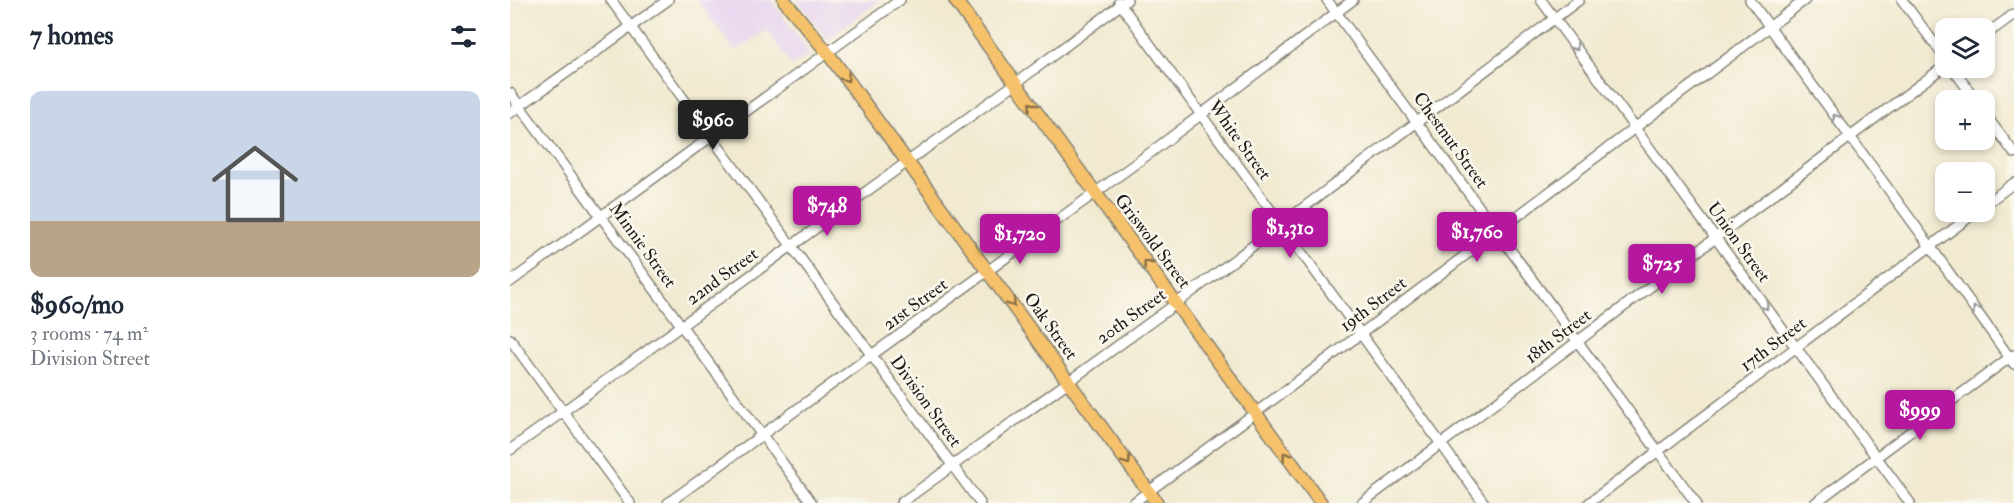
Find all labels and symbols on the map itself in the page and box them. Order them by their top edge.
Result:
one-way arrow [1568,41,1579,52]
one-way arrow [839,72,850,83]
street label: Chestnut Street [1408,88,1493,193]
street label: White Street [1202,95,1276,185]
pin: $960 [677,100,749,151]
one-way arrow [1028,102,1039,113]
one-way arrow [1833,114,1844,125]
pin: $748 [791,186,863,237]
street label: Griswold Street [1109,189,1196,293]
street label: Minnie Street [604,198,681,293]
street label: Union Street [1702,198,1776,287]
pin: $1,310 [1241,208,1339,259]
pin: $1,760 [1428,212,1526,263]
pin: $1,720 [971,214,1069,265]
street label: 22nd Street [682,242,763,310]
pin: $725 [1626,244,1698,295]
one-way arrow [1144,259,1155,270]
street label: 19th Street [1335,272,1412,337]
street label: 21st Street [878,273,952,336]
street label: 20th Street [1092,283,1171,349]
street label: Oak Street [1018,288,1083,365]
one-way arrow [1005,297,1016,308]
one-way arrow [1758,299,1769,310]
street label: 18th Street [1521,304,1596,369]
one-way arrow [1972,305,1983,316]
street label: 17th Street [1736,312,1811,377]
street label: Division Street [885,351,967,452]
pin: $999 [1884,390,1956,441]
one-way arrow [1283,451,1294,462]
one-way arrow [1119,454,1130,465]

